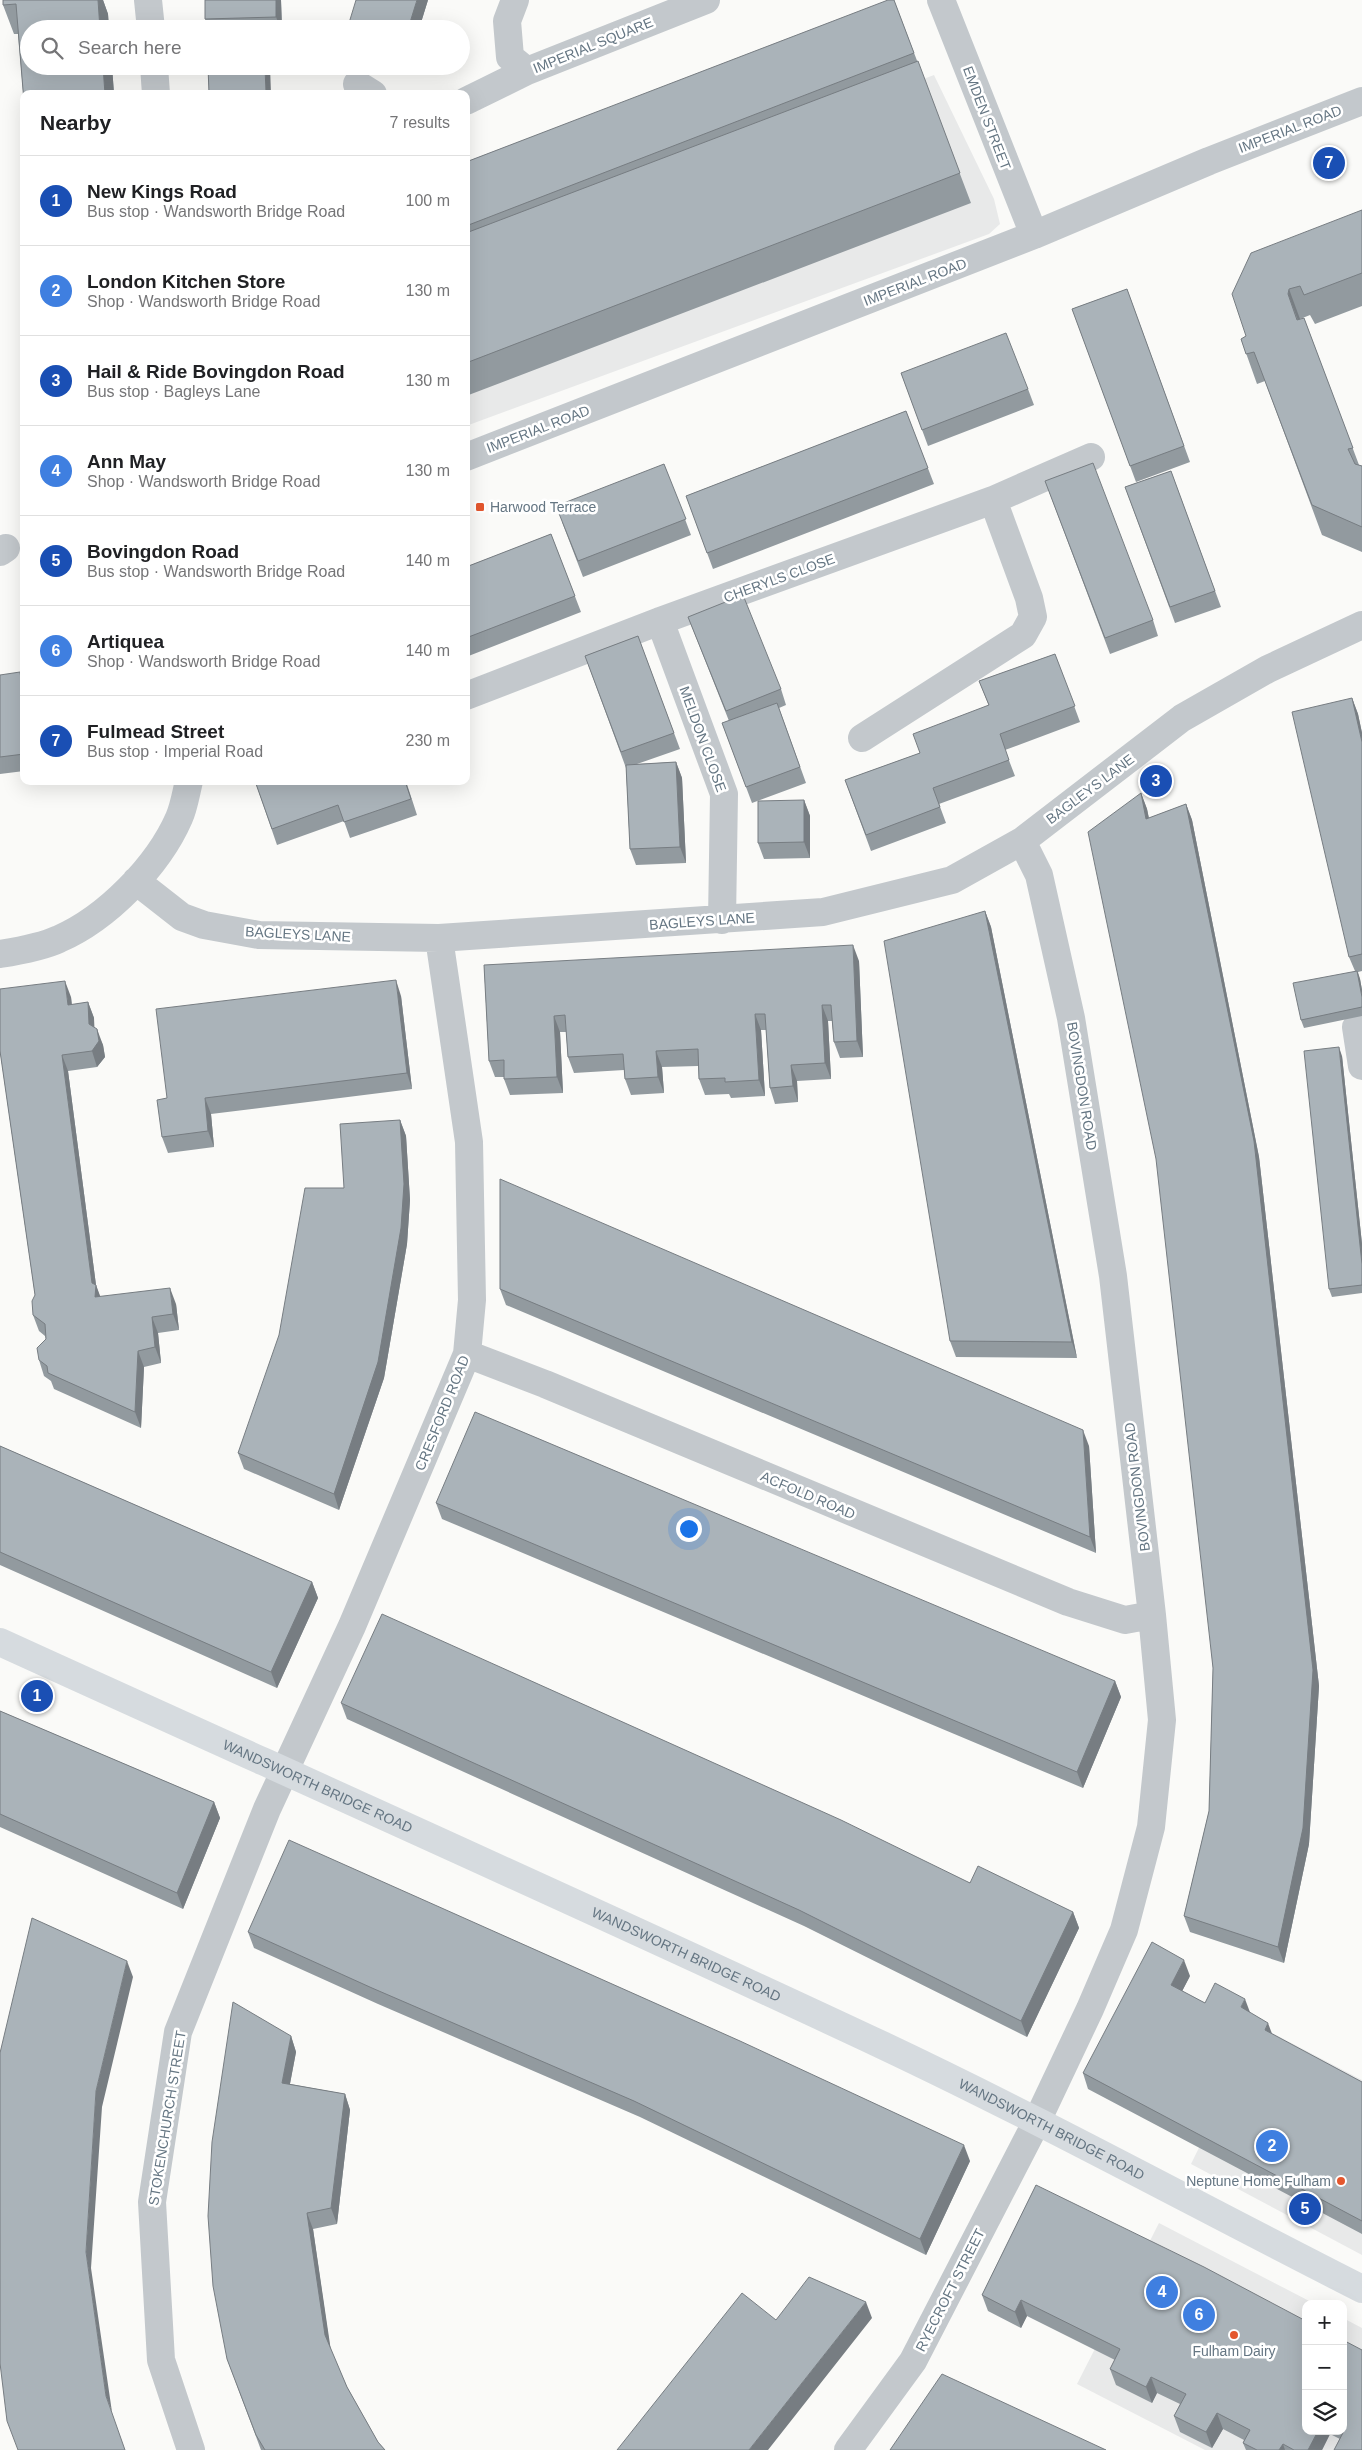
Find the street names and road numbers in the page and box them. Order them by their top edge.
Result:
street label: IMPERIAL SQUARE [531,14,655,76]
street label: EMDEN STREET [960,64,1014,172]
street label: IMPERIAL ROAD [1236,102,1344,156]
street label: IMPERIAL ROAD [861,255,969,309]
street label: IMPERIAL ROAD [484,402,592,456]
street label: CHERYLS CLOSE [721,550,837,606]
street label: MELDON CLOSE [676,684,730,794]
street label: BAGLEYS LANE [1043,751,1137,827]
street label: BAGLEYS LANE [649,909,755,933]
street label: BAGLEYS LANE [245,923,351,945]
street label: BOVINGDON ROAD [1064,1021,1100,1151]
street label: CRESFORD ROAD [412,1353,472,1473]
street label: BOVINGDON ROAD [1121,1422,1153,1552]
street label: ACFOLD ROAD [758,1468,858,1522]
street label: WANDSWORTH BRIDGE ROAD [221,1736,415,1836]
street label: WANDSWORTH BRIDGE ROAD [589,1904,783,2005]
street label: STOKENCHURCH STREET [145,2029,189,2207]
street label: WANDSWORTH BRIDGE ROAD [956,2075,1147,2183]
street label: RYECROFT STREET [912,2226,988,2354]

